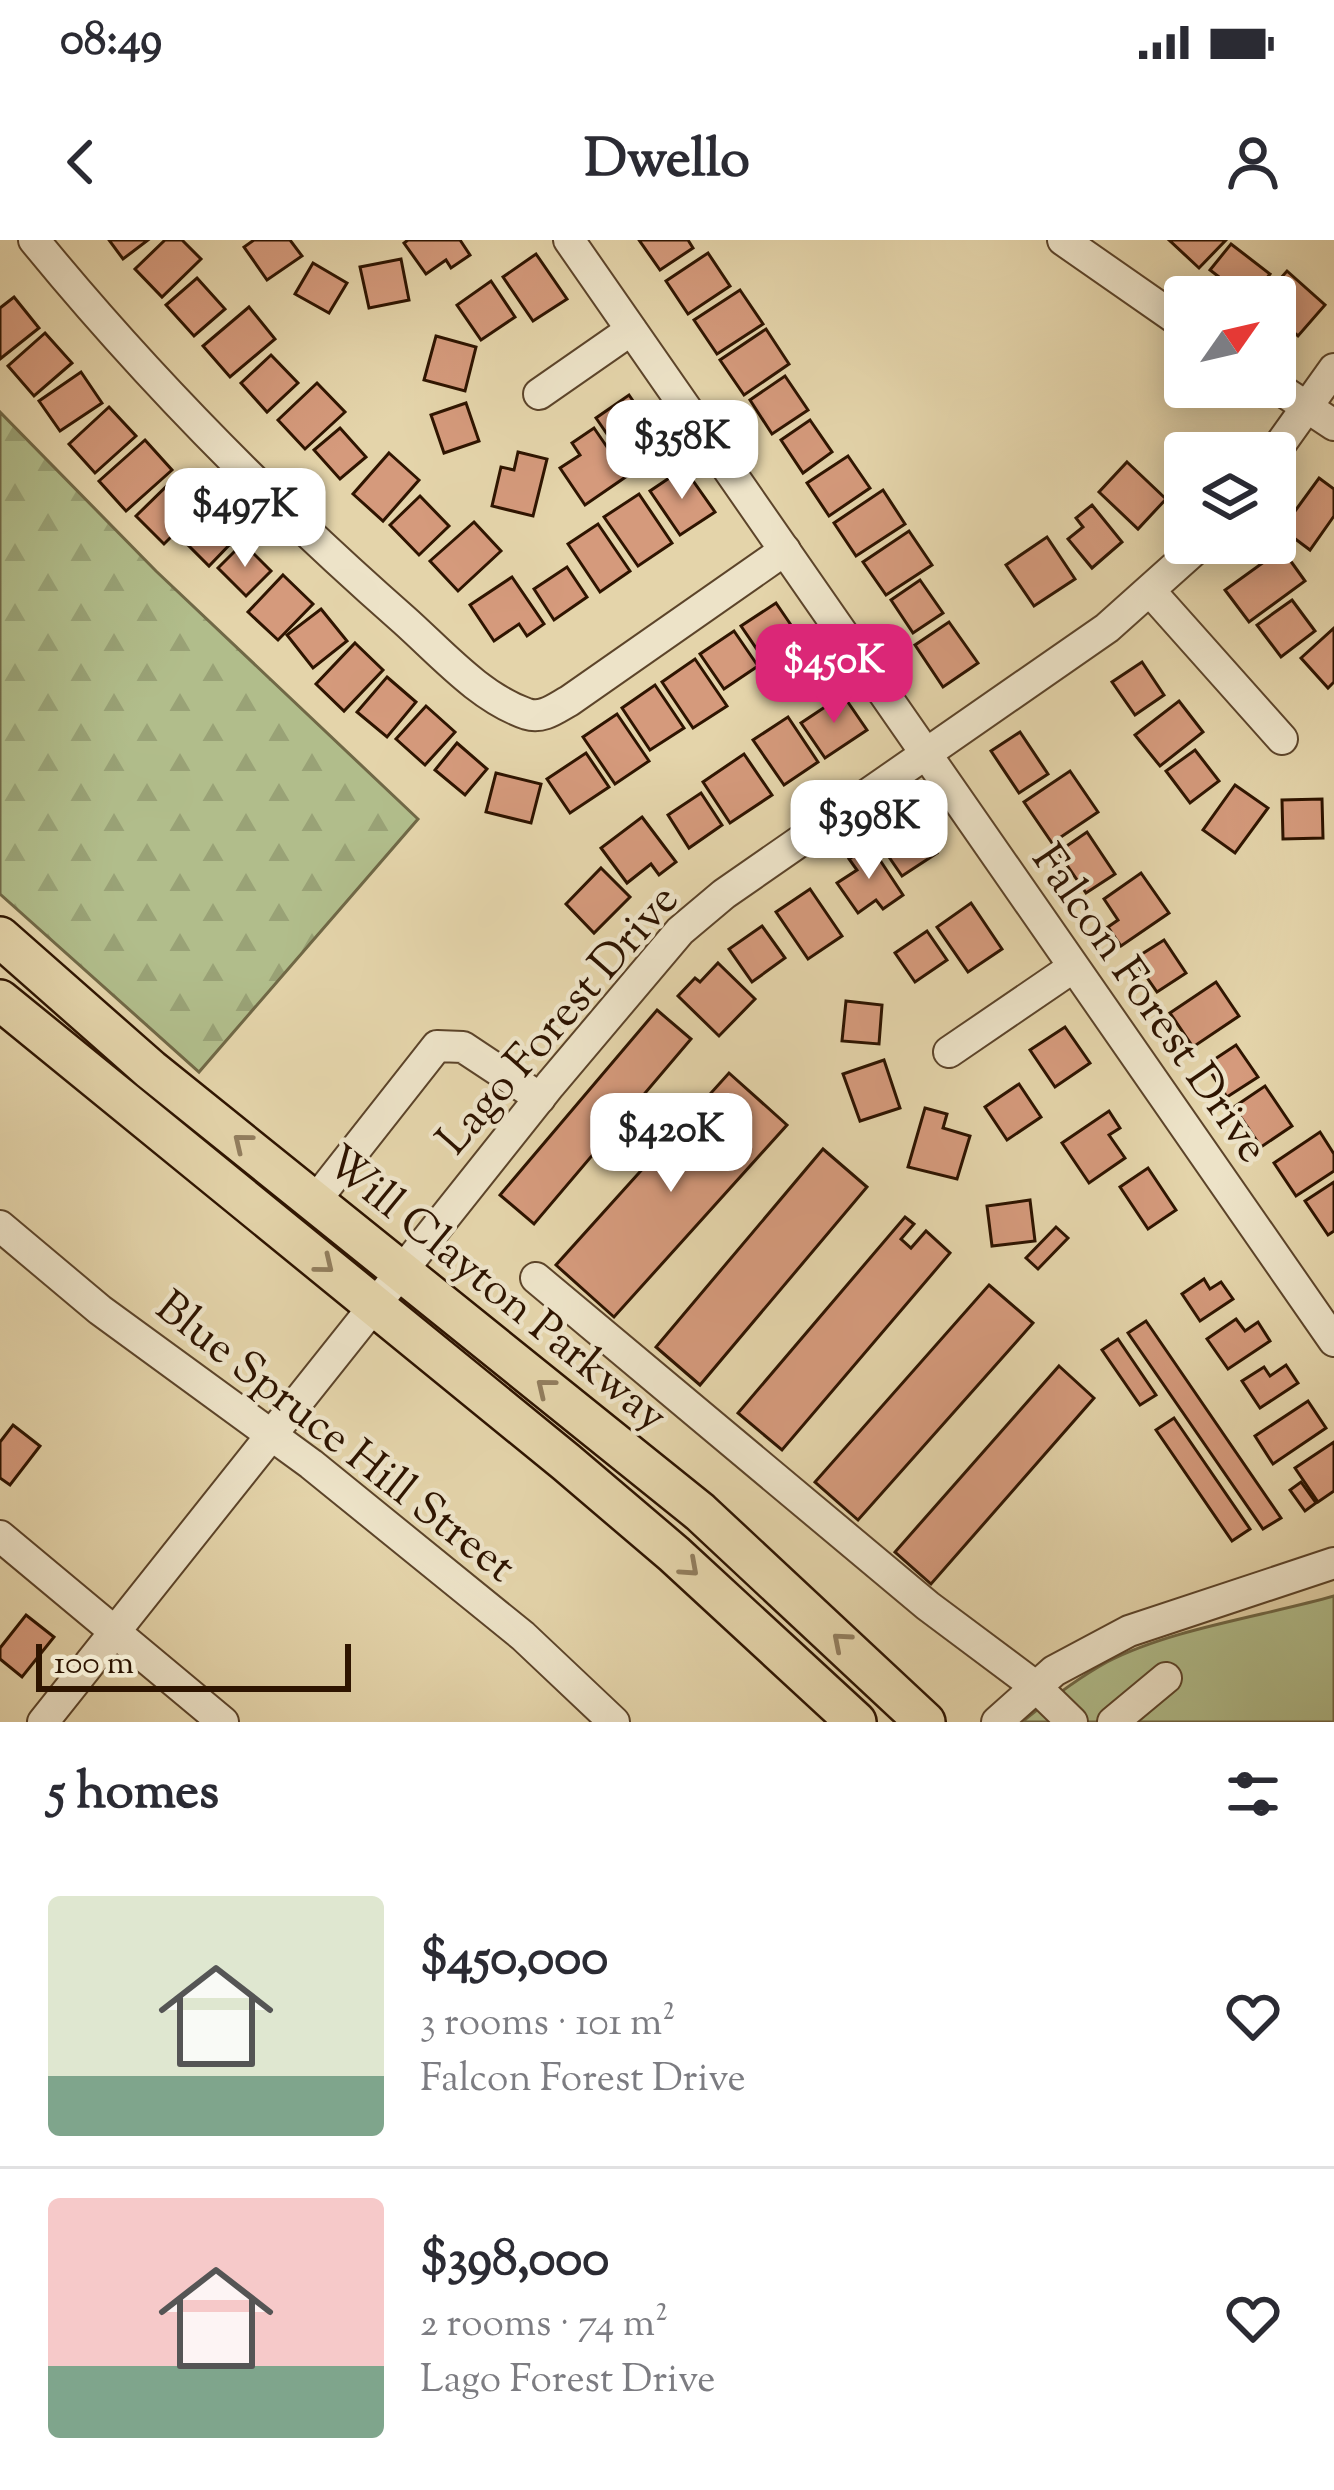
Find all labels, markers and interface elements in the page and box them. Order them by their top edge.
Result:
text: 08:49 [60,10,162,75]
text: Dwello [584,123,750,201]
icon: back [48,129,114,195]
icon: person [1220,129,1286,195]
north arrow [1164,276,1296,408]
map controls [1164,276,1296,564]
pin: $358K [598,400,766,502]
text: $358K [633,411,731,467]
button: layers [1164,432,1296,564]
pin: $497K [161,468,329,570]
text: $497K [192,479,298,535]
pin: $450K [750,624,918,726]
text: $450K [783,635,885,691]
pin: $398K [785,780,953,882]
text: $398K [818,791,920,847]
street label: Falcon Forest Drive [1013,833,1282,1178]
street label: Lago Forest Drive [424,872,696,1172]
pin: $420K [587,1093,755,1195]
text: $420K [617,1104,725,1160]
street label: Will Clayton Parkway [309,1133,680,1450]
one-way arrow [233,1135,255,1156]
one-way arrow [312,1251,334,1272]
street label: Blue Spruce Hill Street [140,1278,528,1601]
one-way arrow [536,1380,558,1402]
one-way arrow [677,1554,698,1575]
one-way arrow [833,1634,854,1655]
scale bar [36,1638,351,1691]
text: 100 m [54,1641,134,1689]
text: 5 homes [48,1758,219,1831]
icon: filters [1220,1761,1286,1827]
text: $450,000 [420,1924,608,1997]
icon: home [144,1944,288,2088]
icon: heart [1220,1983,1286,2049]
text: 3 rooms · 101 m² [420,1997,675,2053]
text: Falcon Forest Drive [420,2053,746,2109]
text: $398,000 [420,2225,609,2298]
icon: home [144,2246,288,2390]
icon: heart [1220,2285,1286,2351]
text: 2 rooms · 74 m² [420,2298,668,2354]
text: Lago Forest Drive [420,2354,715,2410]

